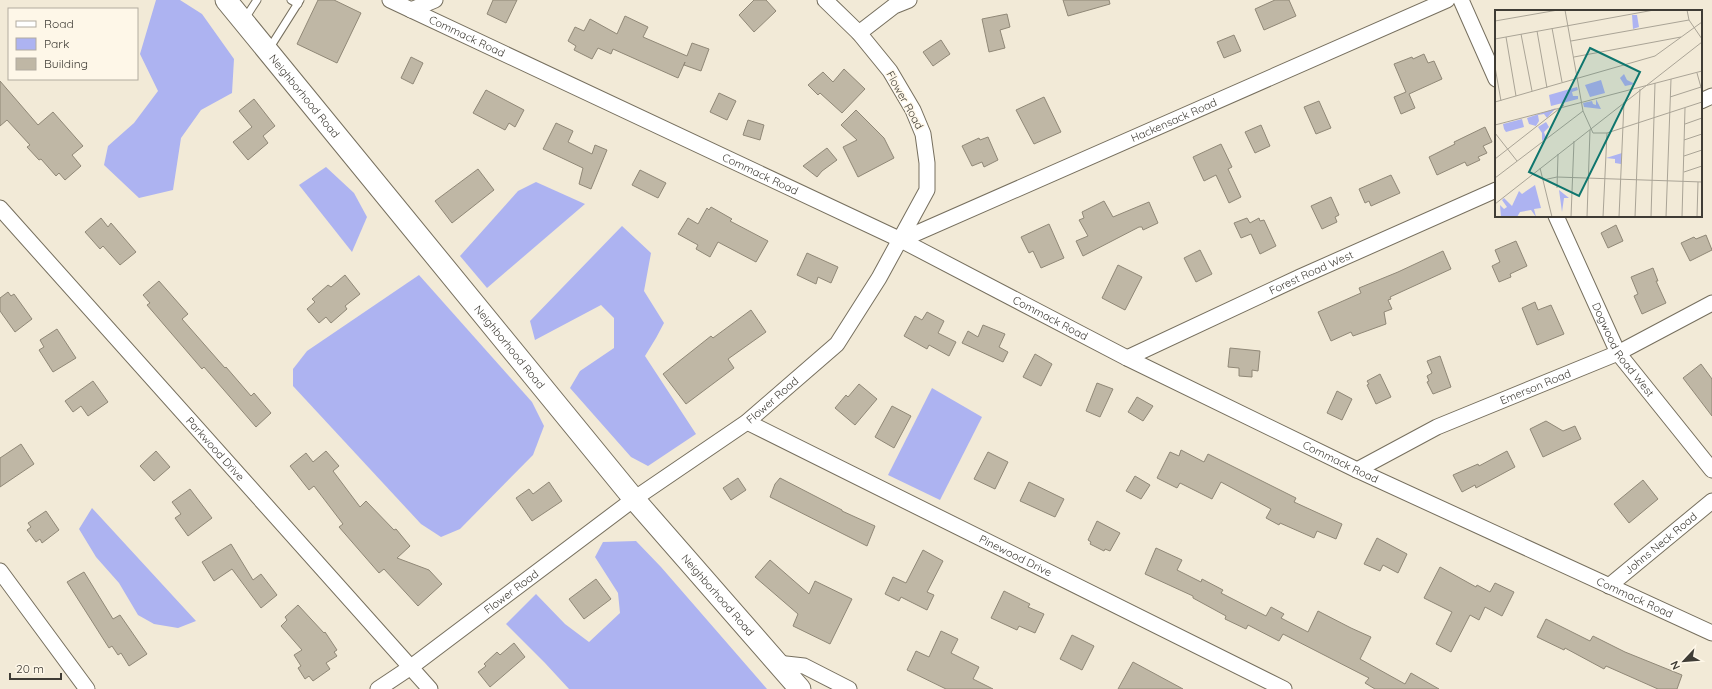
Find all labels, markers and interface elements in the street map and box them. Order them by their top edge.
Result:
legend [8,8,138,80]
inset map [1495,10,1702,217]
street label: Commack Road [427,12,507,60]
text: Road [44,16,74,31]
text: Park [44,36,69,51]
street label: Neighborhood Road [266,51,343,141]
text: Building [44,56,88,71]
street label: Flower Road [883,68,927,132]
street label: Hackensack Road [1129,95,1219,145]
street label: Commack Road [720,150,801,198]
street label: Forest Road West [1267,247,1356,298]
street label: Commack Road [1010,293,1090,343]
street label: Dogwood Road West [1589,300,1657,400]
street label: Neighborhood Road [471,302,548,391]
street label: Emerson Road [1498,366,1573,408]
street label: Flower Road [743,374,801,427]
street label: Parkwood Drive [183,414,248,484]
street label: Commack Road [1300,438,1381,486]
street label: Johns Neck Road [1622,509,1700,577]
street label: Pinewood Drive [977,532,1054,579]
street label: Neighborhood Road [678,551,757,639]
street label: Flower Road [481,567,541,617]
street label: Commack Road [1594,574,1675,621]
north arrow [1664,641,1704,681]
scale bar [10,655,61,681]
text: N [1667,659,1683,672]
text: 20 m [16,661,44,676]

